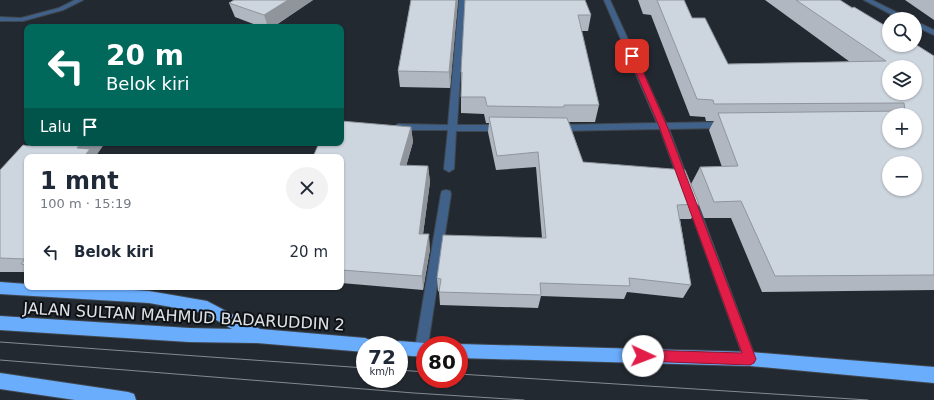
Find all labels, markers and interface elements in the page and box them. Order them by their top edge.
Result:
map controls [882,12,922,196]
button: search [882,12,922,52]
text: 20 m [106,39,184,72]
pin [615,39,649,73]
icon: left [40,40,92,92]
icon: arrive [621,45,643,67]
button: layers [882,60,922,100]
text: Belok kiri [106,73,189,94]
button: + [882,108,922,148]
icon: arrive [79,116,101,138]
text: Lalu [40,118,71,136]
button: − [882,156,922,196]
text: 1 mnt [40,167,119,195]
button: close [286,167,328,209]
text: 100 m · 15:19 [40,196,131,211]
icon: left [40,241,62,263]
text: Belok kiri [74,243,154,261]
text: 20 m [290,243,328,261]
street label: JALAN SULTAN MAHMUD BADARUDDIN 2 [22,299,345,334]
position arrow [622,335,664,377]
speed limit sign: 80 [416,336,468,388]
text: 72 [368,345,396,369]
text: km/h [369,366,395,377]

